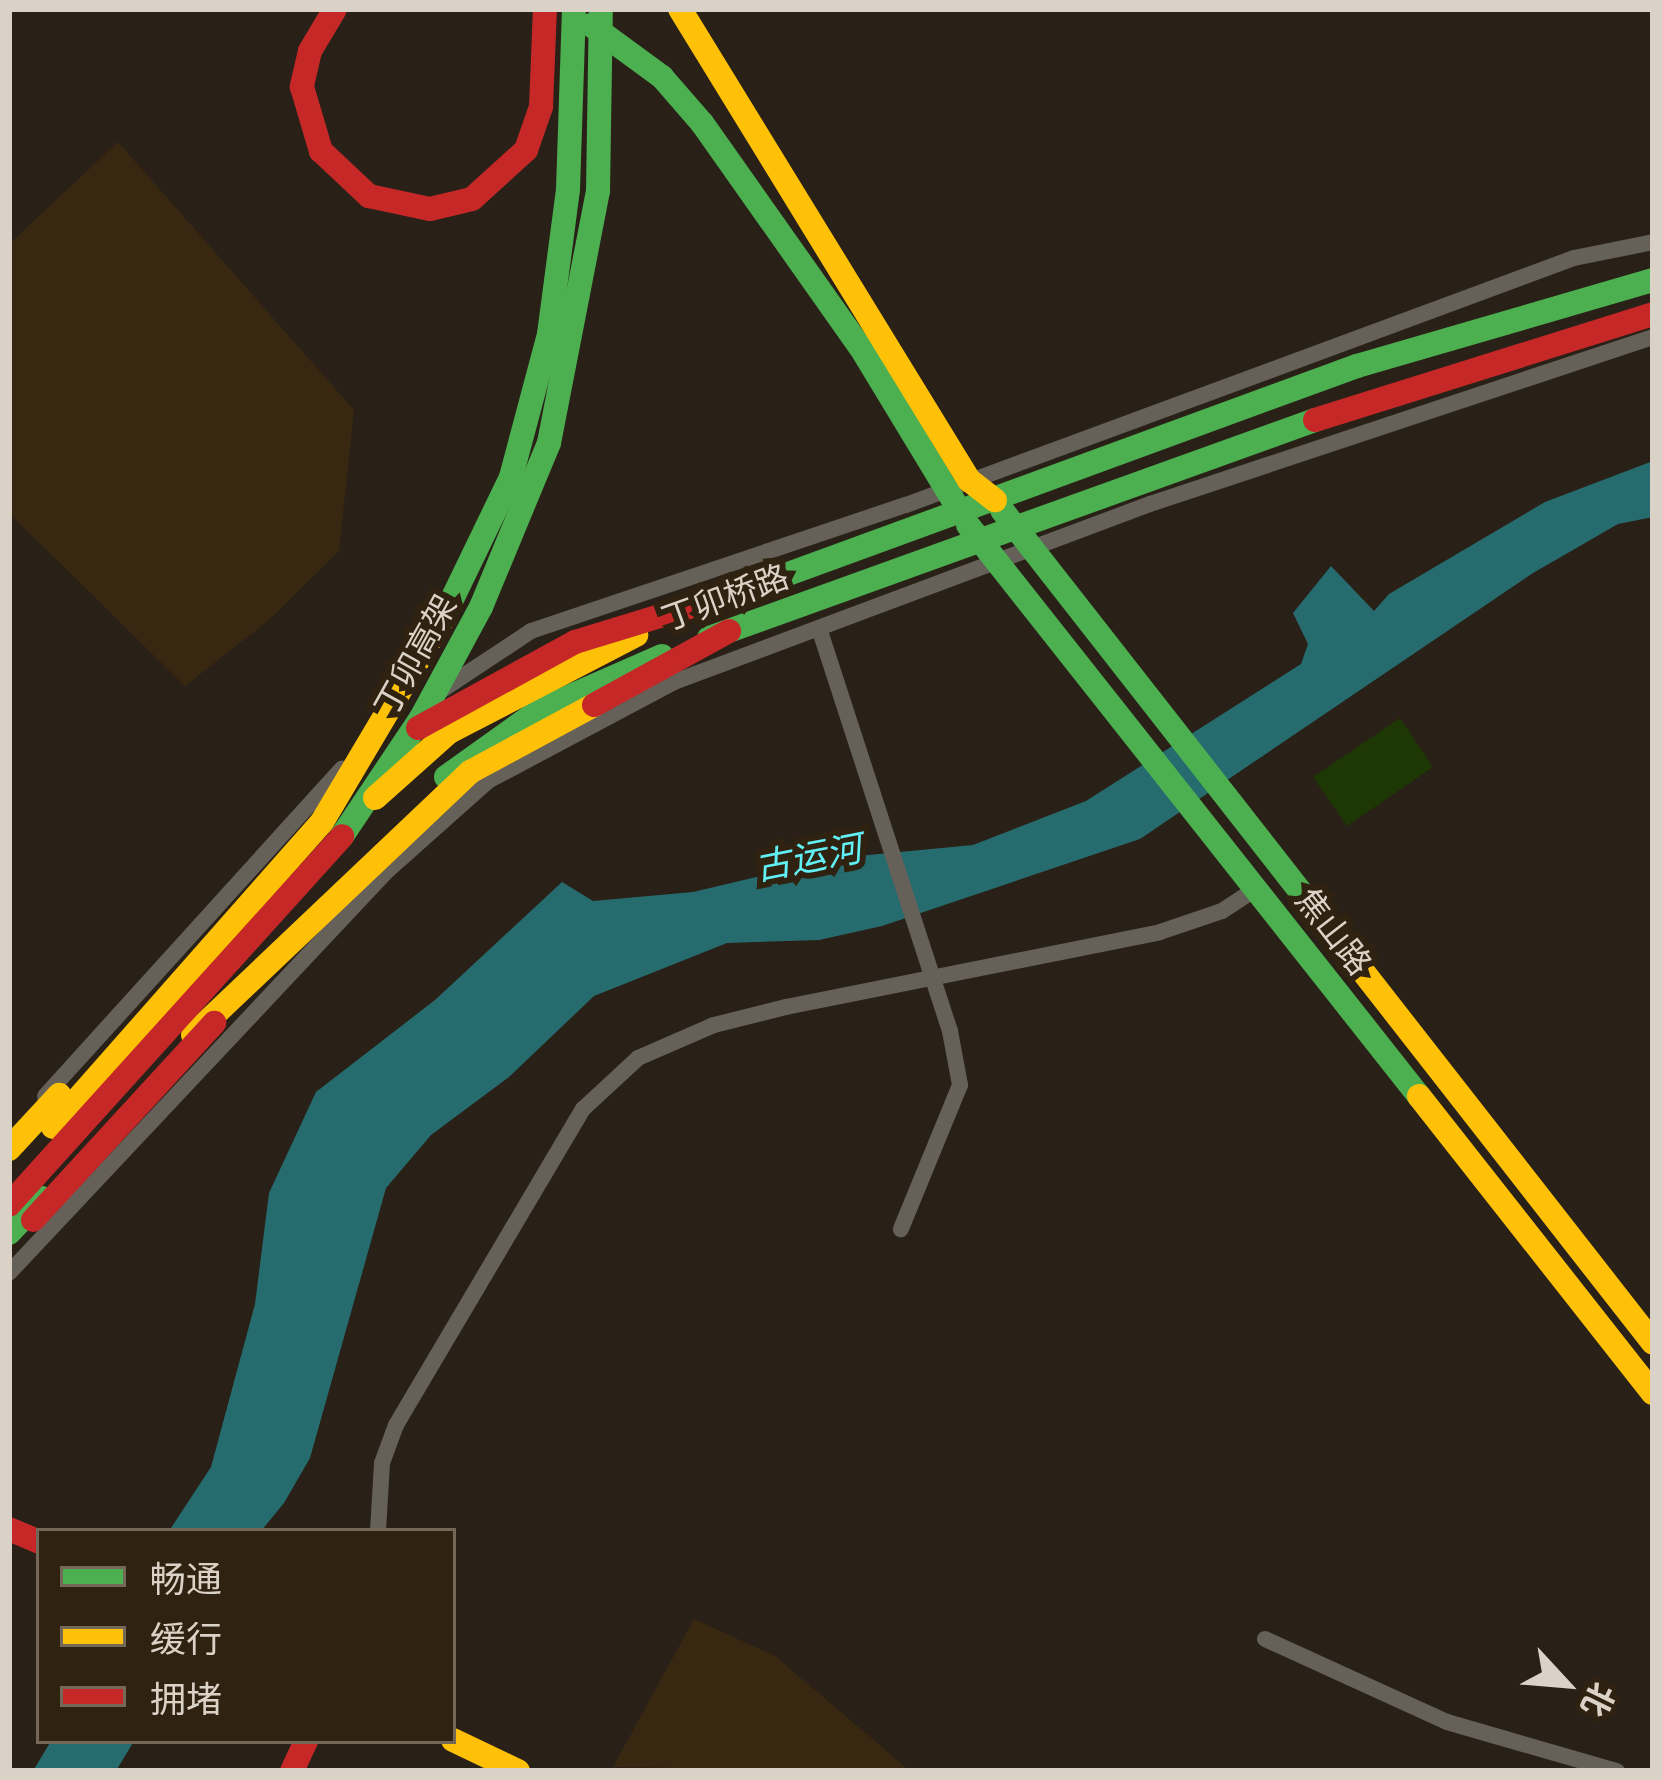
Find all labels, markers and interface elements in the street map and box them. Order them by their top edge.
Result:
street label: 丁卯桥路 [656,556,794,638]
street label: 丁卯高架 [366,588,464,722]
water label: 古运河 [751,825,865,889]
street label: 焦山路 [1288,880,1380,982]
legend [36,1528,456,1744]
text: 畅通 [150,1555,222,1602]
text: 缓行 [150,1615,222,1662]
north arrow [1506,1624,1626,1744]
text: 拥堵 [150,1675,222,1722]
text: 北 [1572,1676,1625,1724]

